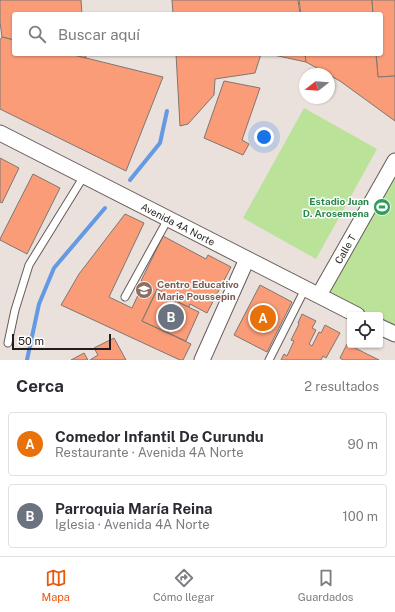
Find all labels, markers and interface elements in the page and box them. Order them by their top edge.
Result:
search box [12,12,383,56]
icon: search [26,23,48,45]
text: Buscar aquí [58,26,140,43]
north arrow [299,68,335,104]
your location [254,127,274,147]
place label: Estadio Juan D. Arosemena [303,195,369,219]
sports icon: Estadio Juan D. Arosemena [372,197,392,217]
street label: Avenida 4A Norte [139,200,217,248]
street label: Calle T [332,232,358,266]
place label: Centro Educativo Marie Poussepin [157,278,239,302]
school or university icon: Centro Educativo Marie Poussepin [134,280,154,300]
pin: B [158,302,184,332]
pin: A [250,303,276,333]
map controls [347,312,383,348]
button: locate [347,312,383,348]
scale bar [12,332,111,351]
text: 50 m [18,335,44,347]
text: Cerca [16,376,64,396]
text: 2 resultados [304,379,379,394]
text: Comedor Infantil De Curundu [55,428,264,445]
text: A [25,437,35,452]
text: 90 m [348,437,378,452]
text: Restaurante · Avenida 4A Norte [55,445,244,460]
text: Parroquia María Reina [55,500,212,517]
text: B [26,509,34,524]
text: 100 m [342,509,378,524]
text: Iglesia · Avenida 4A Norte [55,517,210,532]
tab: Mapa [42,567,70,603]
tab: Cómo llegar [153,567,215,603]
tab: Guardados [298,567,353,603]

